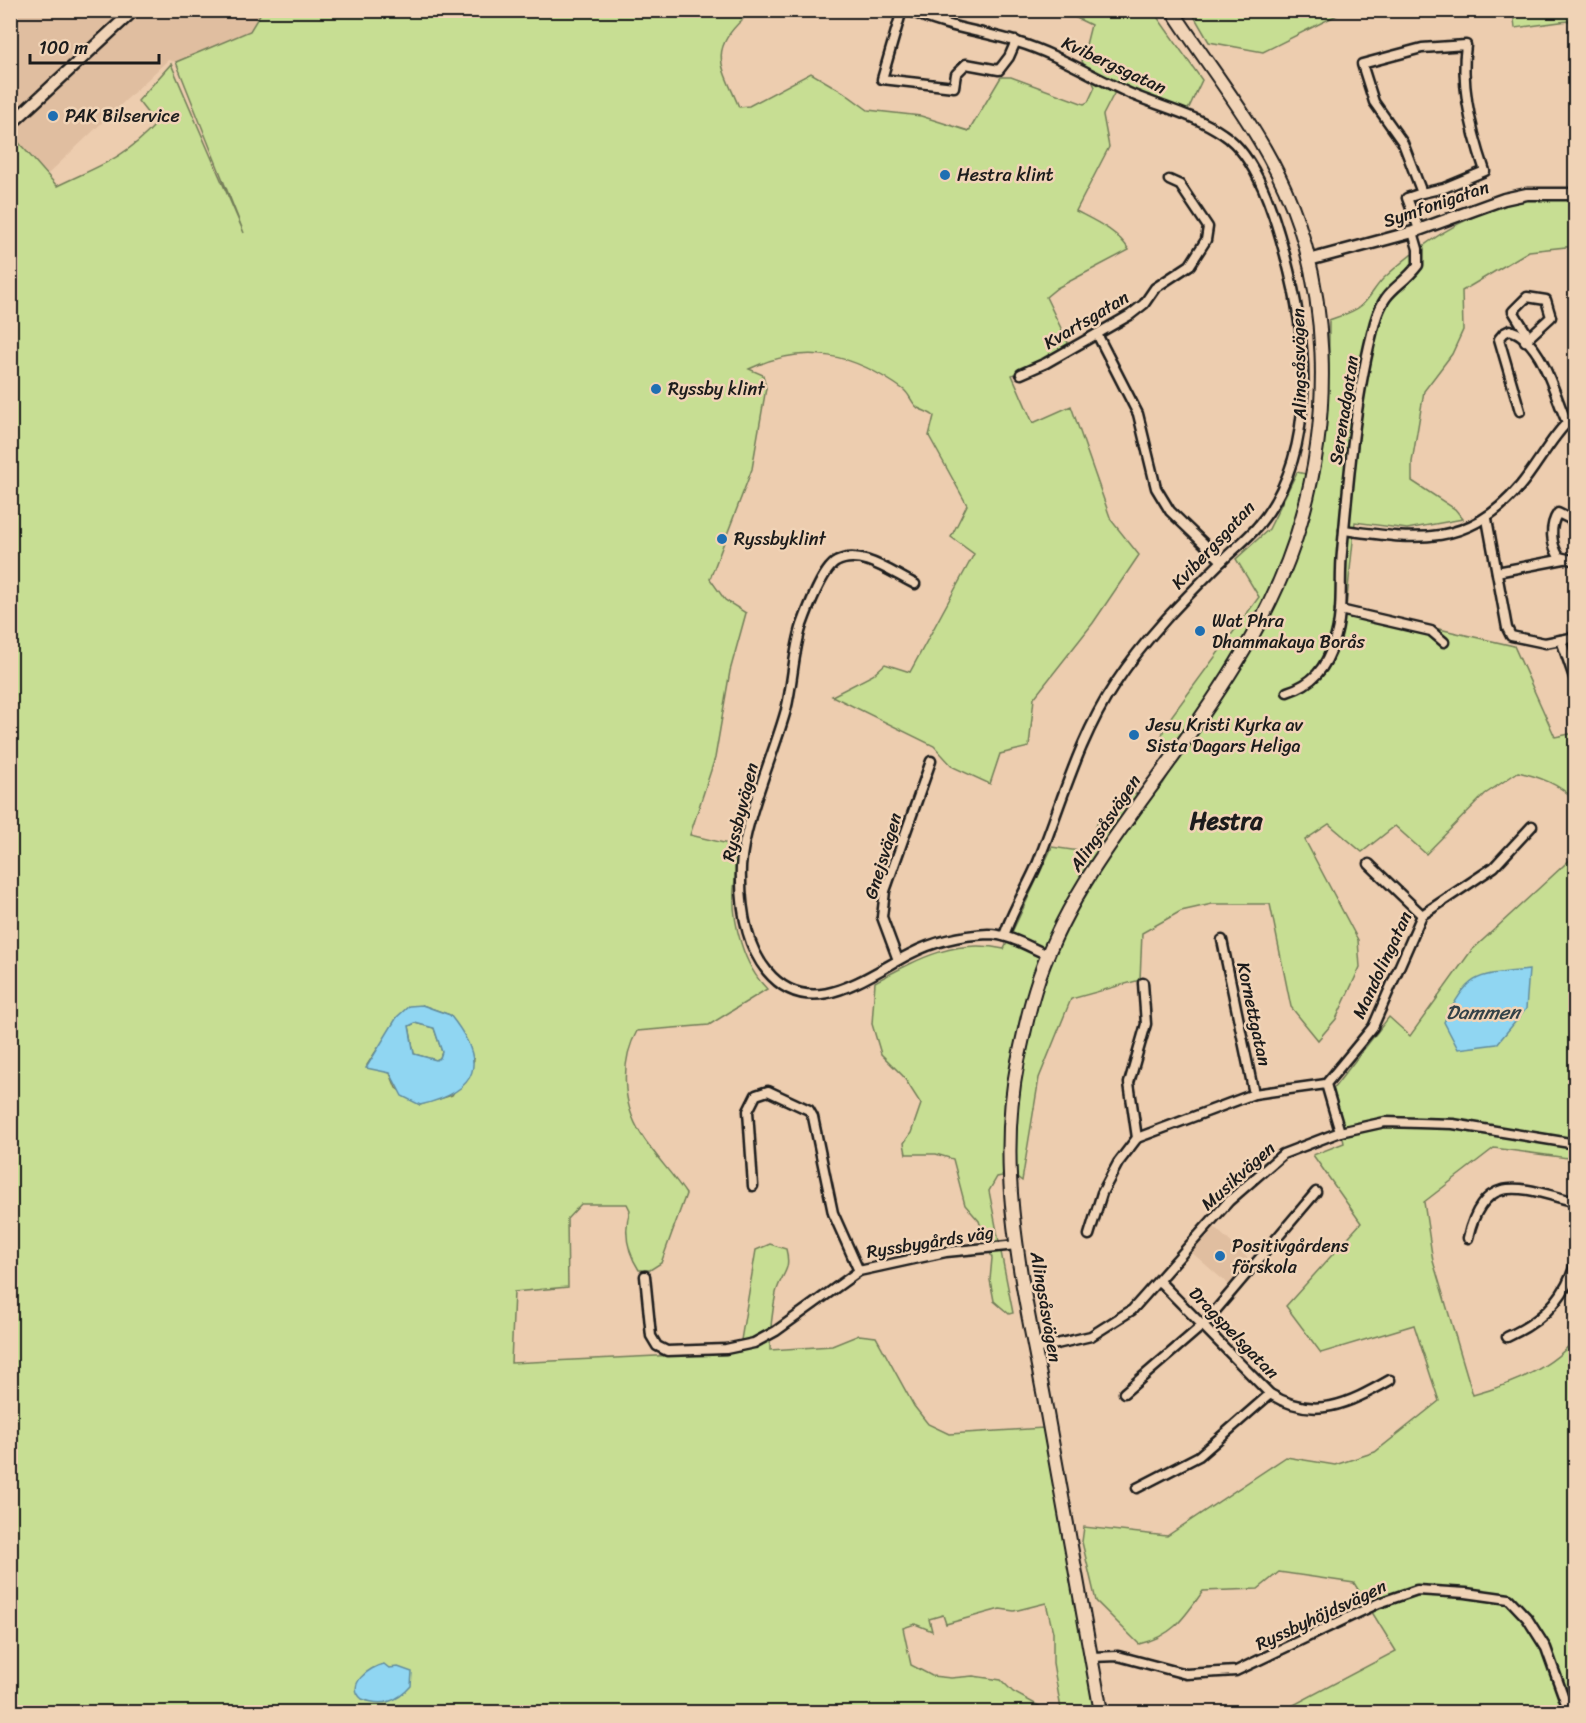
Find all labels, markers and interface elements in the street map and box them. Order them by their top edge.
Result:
scale bar [30,27,159,65]
street label: Kvibergsgatan [1056,27,1172,103]
text: 100 m [39,32,88,64]
place label: PAK Bilservice [65,100,180,132]
marker: PAK Bilservice [46,109,60,123]
place label: Hestra klint [957,159,1054,191]
marker: Hestra klint [938,168,952,182]
street label: Symfonigatan [1379,171,1494,237]
street label: Kvartsgatan [1037,282,1135,358]
street label: Alingsåsvägen [1282,308,1316,421]
street label: Serenadgatan [1320,353,1368,467]
place label: Ryssby klint [668,373,765,405]
marker: Ryssby klint [649,382,663,396]
street label: Kvibergsgatan [1163,493,1263,597]
place label: Ryssbyklint [734,523,827,555]
marker: Ryssbyklint [715,532,729,546]
place label: Wat Phra Dhammakaya Borås [1212,605,1365,658]
marker: Wat Phra Dhammakaya Borås [1193,624,1207,638]
place label: Jesu Kristi Kyrka av Sista Dagars Heliga [1145,709,1303,762]
marker: Jesu Kristi Kyrka av Sista Dagars Heliga [1127,728,1141,742]
street label: Ryssbyvägen [712,759,768,865]
street label: Alingsåsvägen [1060,767,1150,879]
district label: Hestra [1190,800,1263,842]
street label: Gnejsvägen [855,809,911,903]
street label: Mandolingatan [1343,905,1421,1024]
street label: Kornettgatan [1227,959,1281,1069]
water label: Dammen [1446,995,1522,1030]
street label: Musikvägen [1193,1133,1283,1219]
street label: Ryssbygårds väg [864,1216,996,1268]
place label: Positivgårdens förskola [1232,1230,1349,1283]
street label: Alingsåsvägen [1020,1248,1072,1365]
marker: Positivgårdens förskola [1213,1249,1227,1263]
street label: Dragspelsgatan [1181,1279,1287,1387]
street label: Ryssbyhöjdsvägen [1250,1570,1392,1660]

